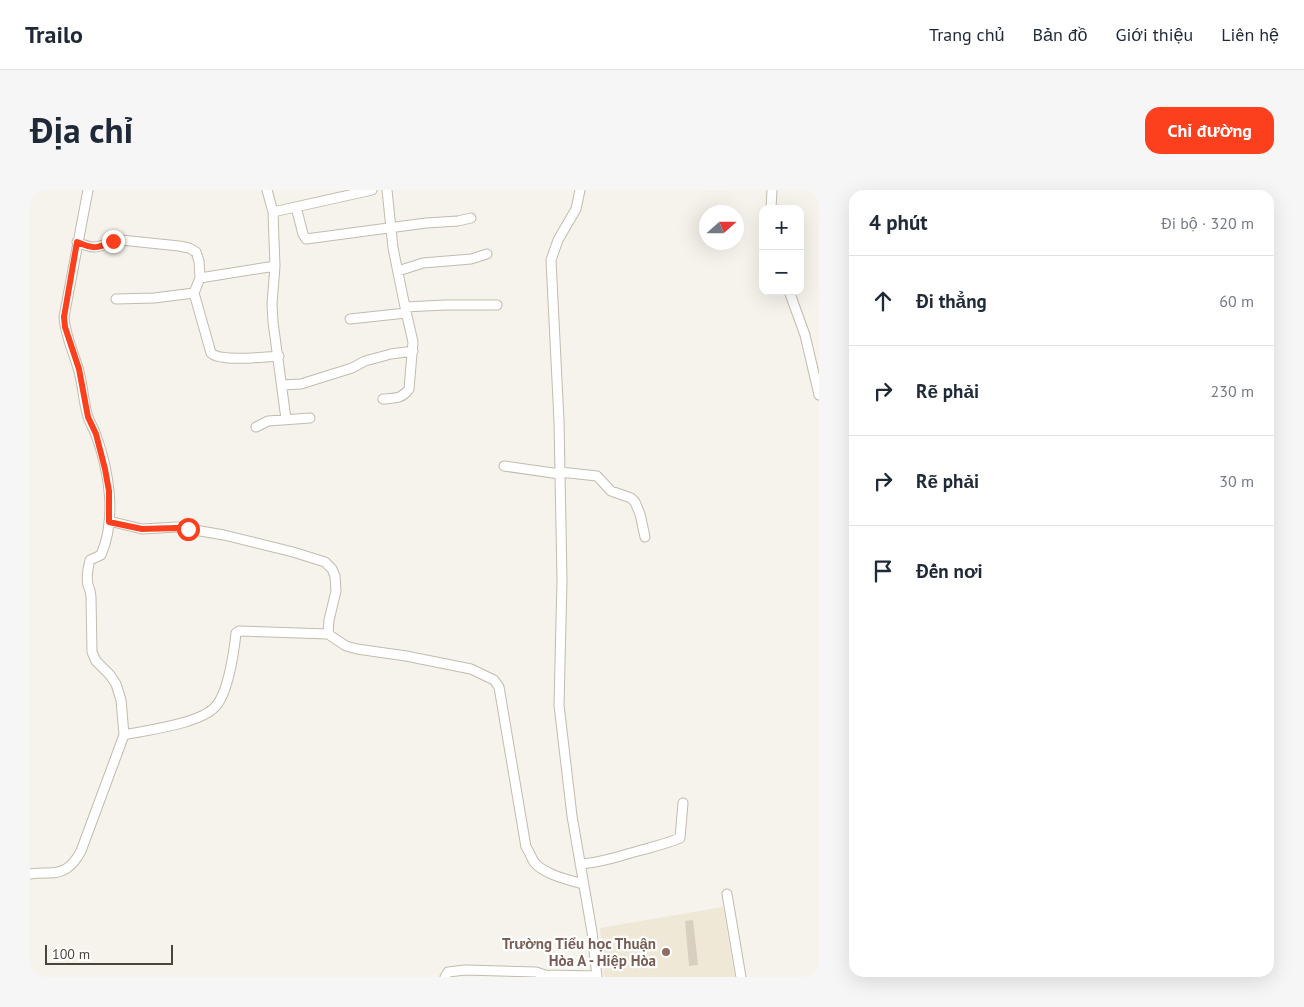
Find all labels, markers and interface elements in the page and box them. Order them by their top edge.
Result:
text: Trailo [25,19,83,50]
text: Trang chủ [929,23,1005,46]
text: Bản đồ [1033,23,1087,46]
text: Giới thiệu [1115,23,1193,46]
text: Liên hệ [1221,23,1279,46]
text: Địa chỉ [30,107,133,153]
button: Chỉ đường [1145,107,1274,154]
north arrow [699,205,744,250]
map controls [759,205,804,295]
button: + [759,205,804,250]
text: 4 phút [869,209,928,236]
text: Đi bộ · 320 m [1161,213,1254,233]
route end [102,230,125,253]
button: − [759,250,804,295]
icon: ahead [869,287,897,315]
text: Đi thẳng [916,289,987,313]
text: 60 m [1219,291,1254,311]
icon: right [869,377,897,405]
text: Rẽ phải [916,379,979,403]
text: 230 m [1211,381,1254,401]
icon: right [869,467,897,495]
text: Rẽ phải [916,469,979,493]
text: 30 m [1219,471,1254,491]
route start [177,518,200,541]
icon: arrive [869,557,897,585]
text: Đến nơi [916,559,983,583]
place label: Trường Tiểu học Thuận Hòa A - Hiệp Hòa [502,934,656,970]
scale bar [45,942,172,965]
text: 100 m [52,945,90,963]
marker: Trường Tiểu học Thuận Hòa A - Hiệp Hòa [660,946,672,958]

